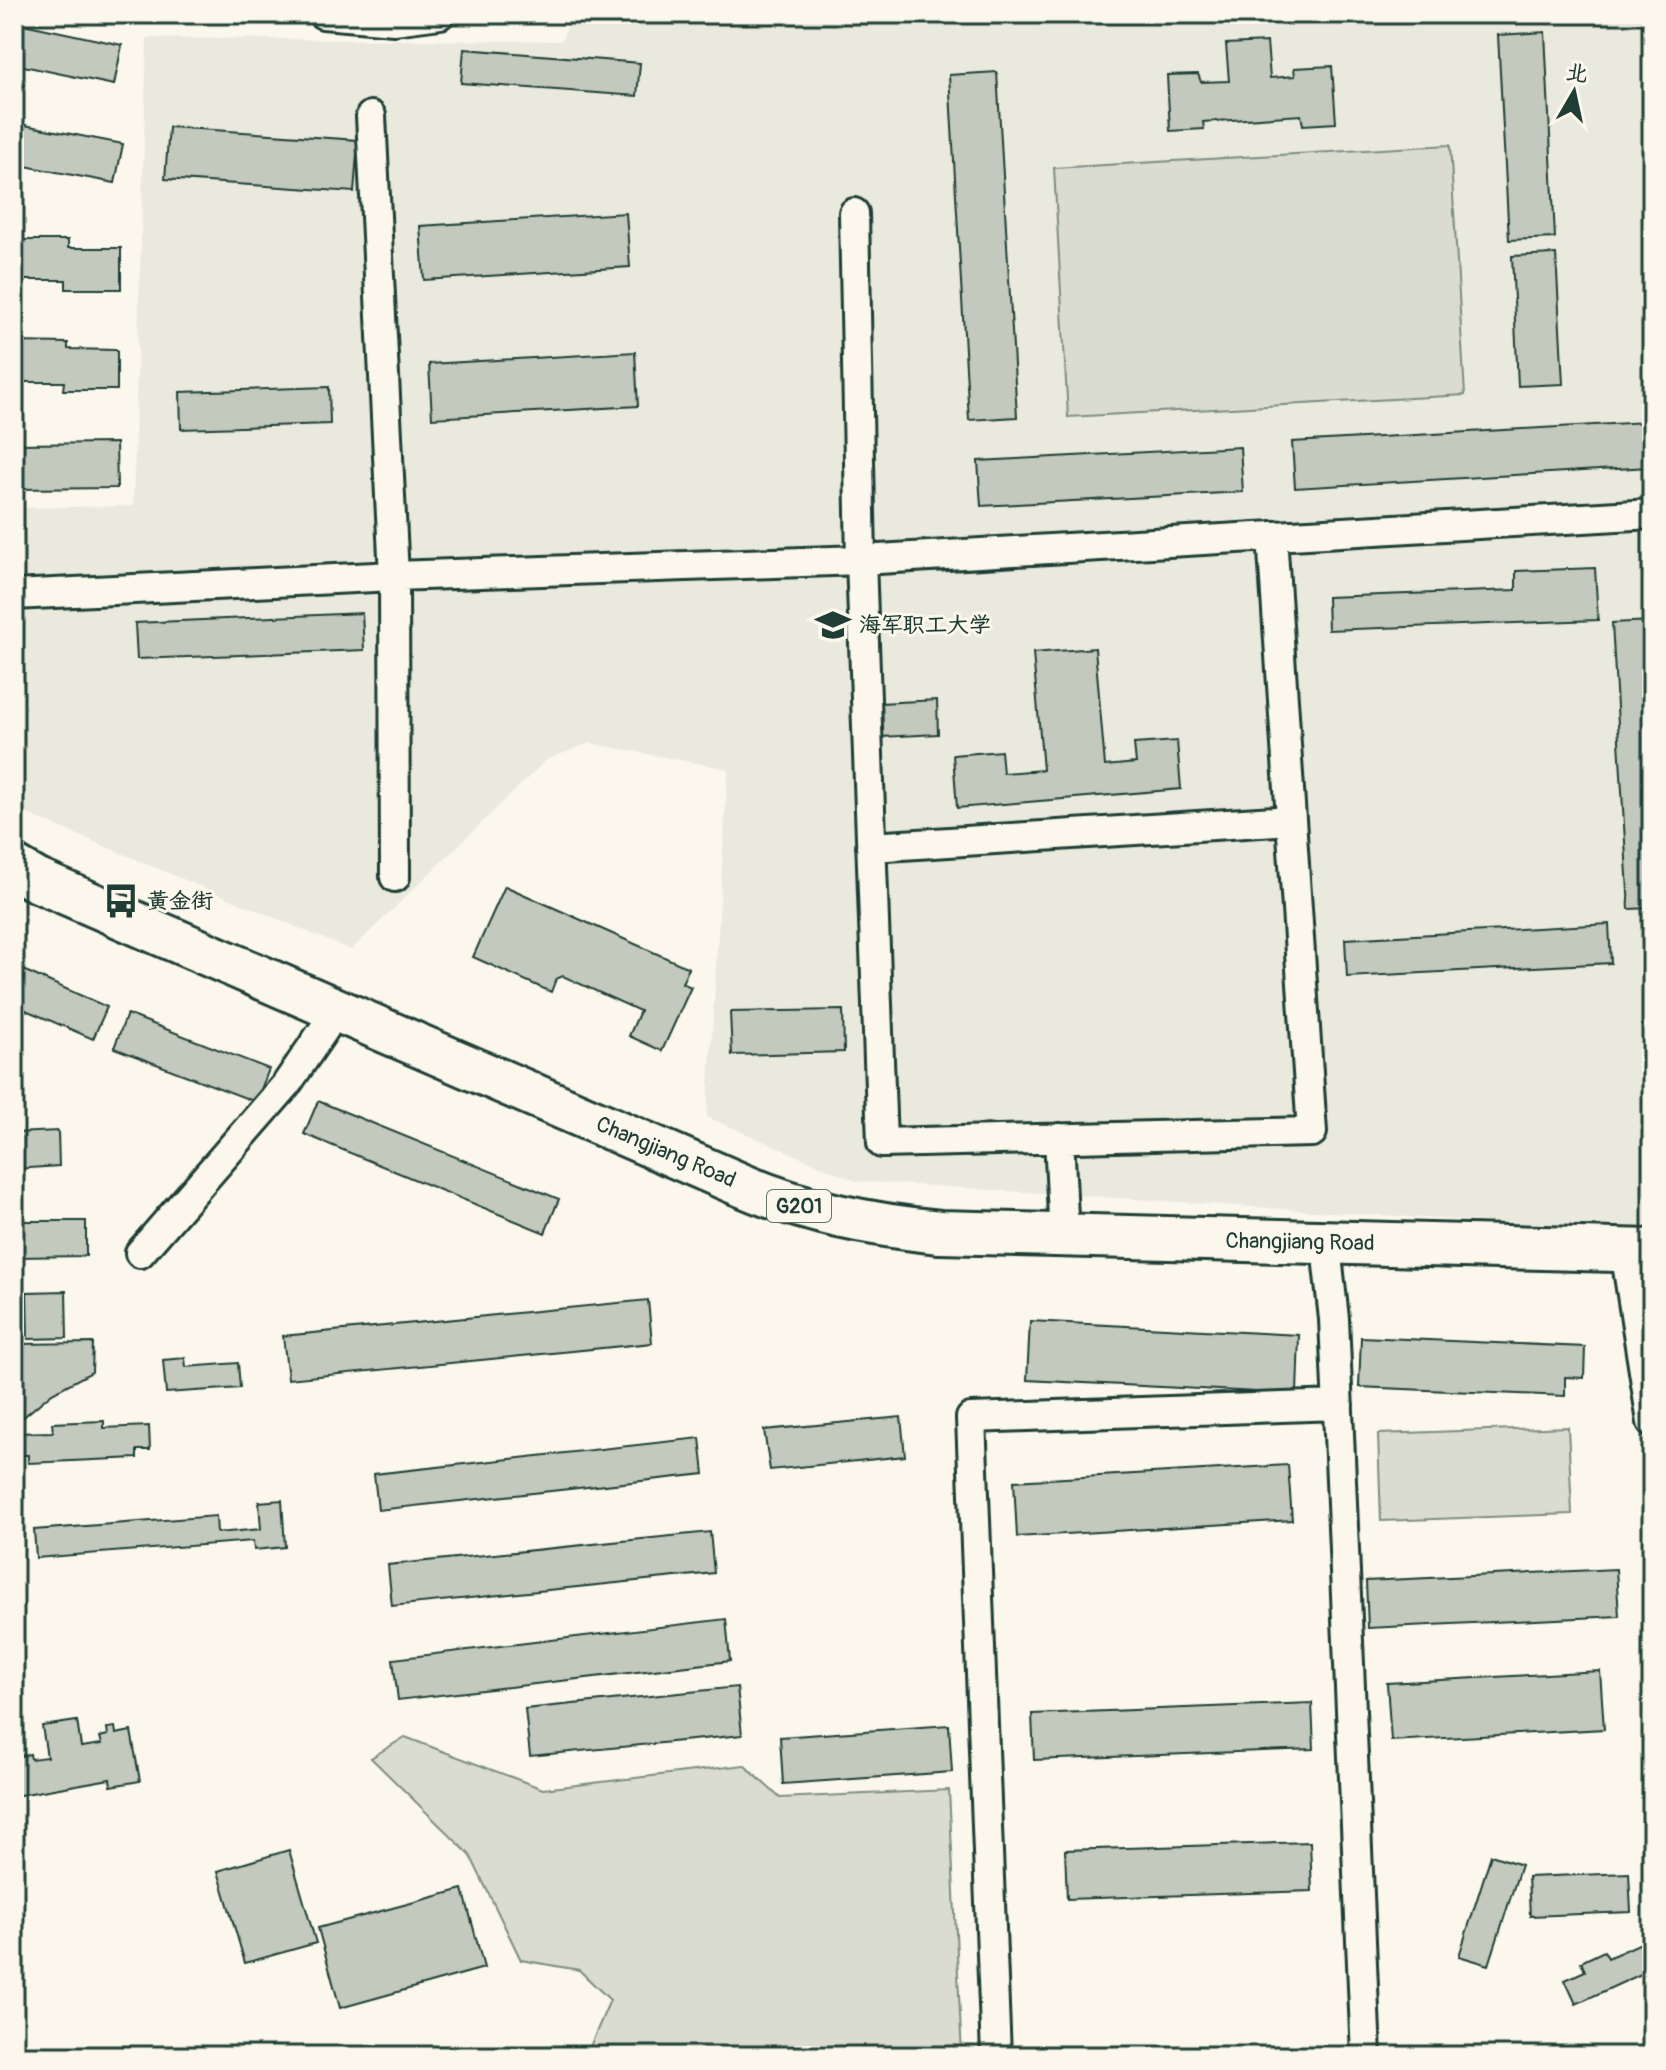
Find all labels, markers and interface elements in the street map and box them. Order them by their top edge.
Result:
north arrow [1534,52,1614,132]
text: 北 [1564,58,1590,89]
school or university icon: 海军职工大学 [814,606,852,644]
place label: 海军职工大学 [859,611,991,639]
bus stop icon: 黄金街 [102,882,140,920]
place label: 黄金街 [147,887,213,915]
street label: Changjiang Road [592,1110,740,1194]
road number: G201 [767,1190,831,1222]
street label: Changjiang Road [1225,1227,1375,1257]

